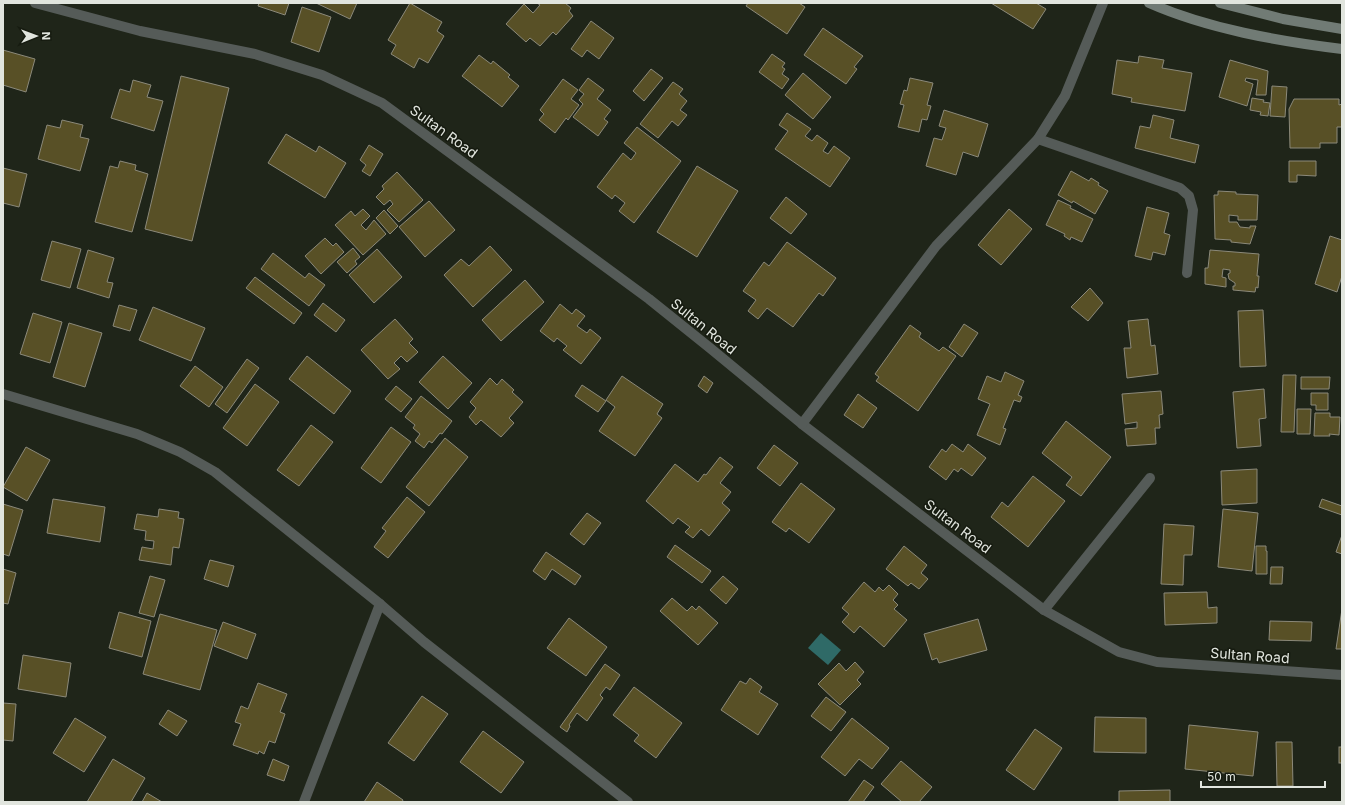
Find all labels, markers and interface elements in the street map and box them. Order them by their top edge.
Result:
north arrow [16,16,56,56]
text: N [39,32,53,40]
street label: Sultan Road [407,101,481,161]
street label: Sultan Road [668,294,740,358]
street label: Sultan Road [921,495,995,557]
street label: Sultan Road [1210,644,1290,666]
scale bar [1201,763,1325,789]
text: 50 m [1207,769,1236,784]

